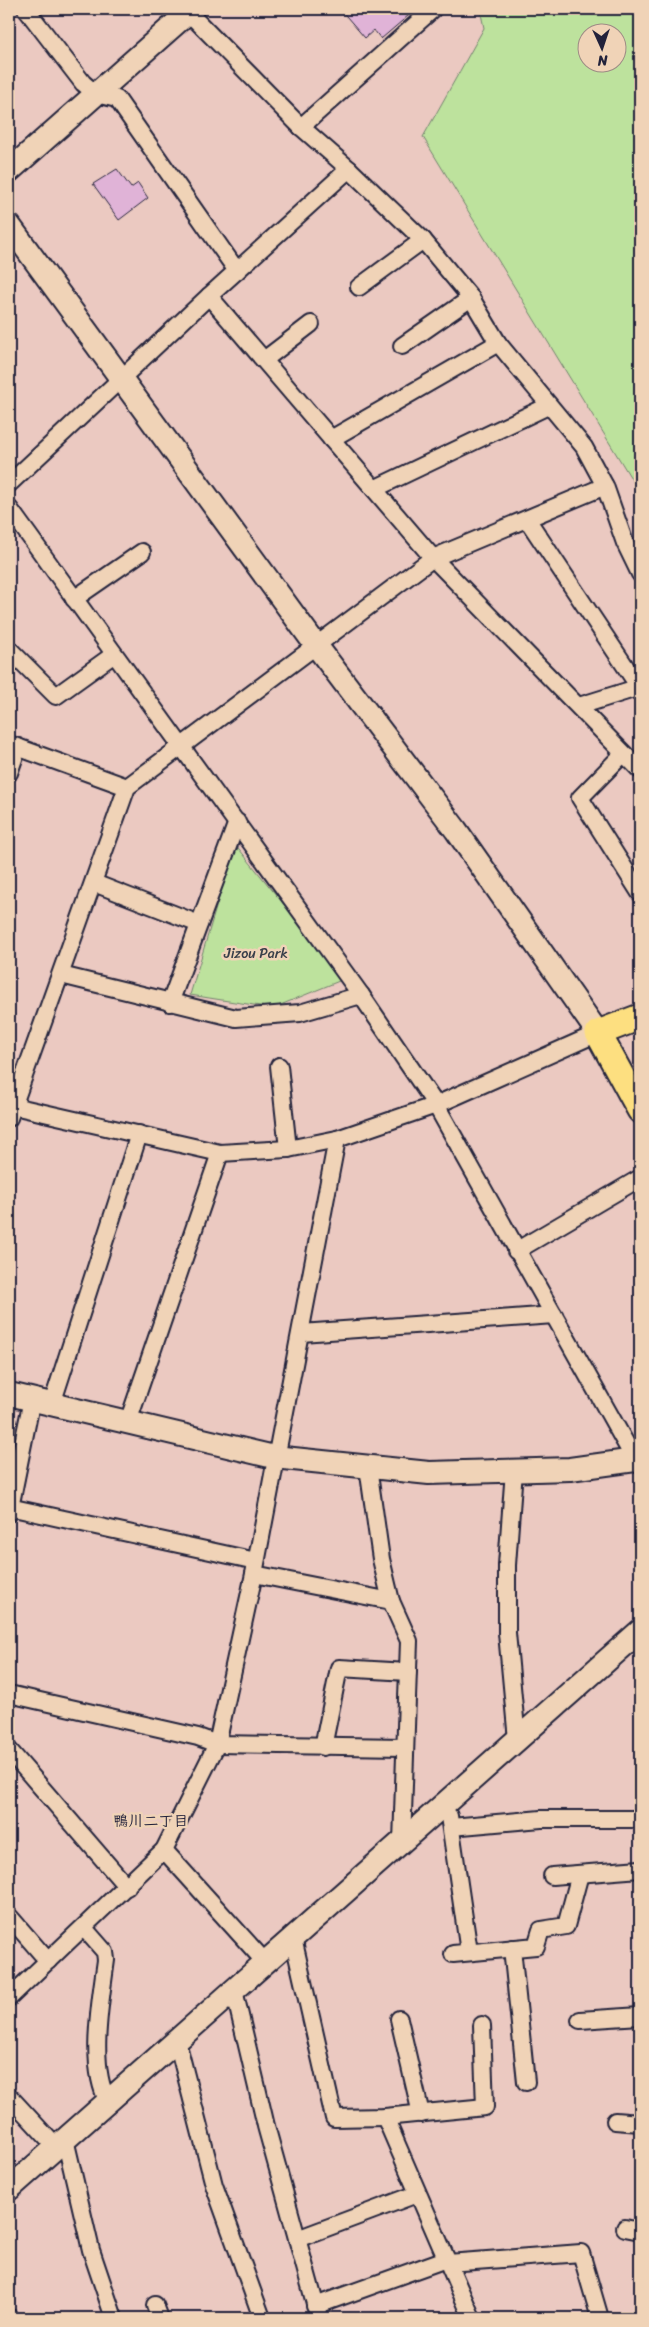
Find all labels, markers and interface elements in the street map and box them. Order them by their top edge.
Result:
north arrow [576,22,626,72]
text: N [597,48,609,73]
park label: Jizou Park [223,941,288,966]
district label: 鴨川二丁目 [113,1808,189,1834]

